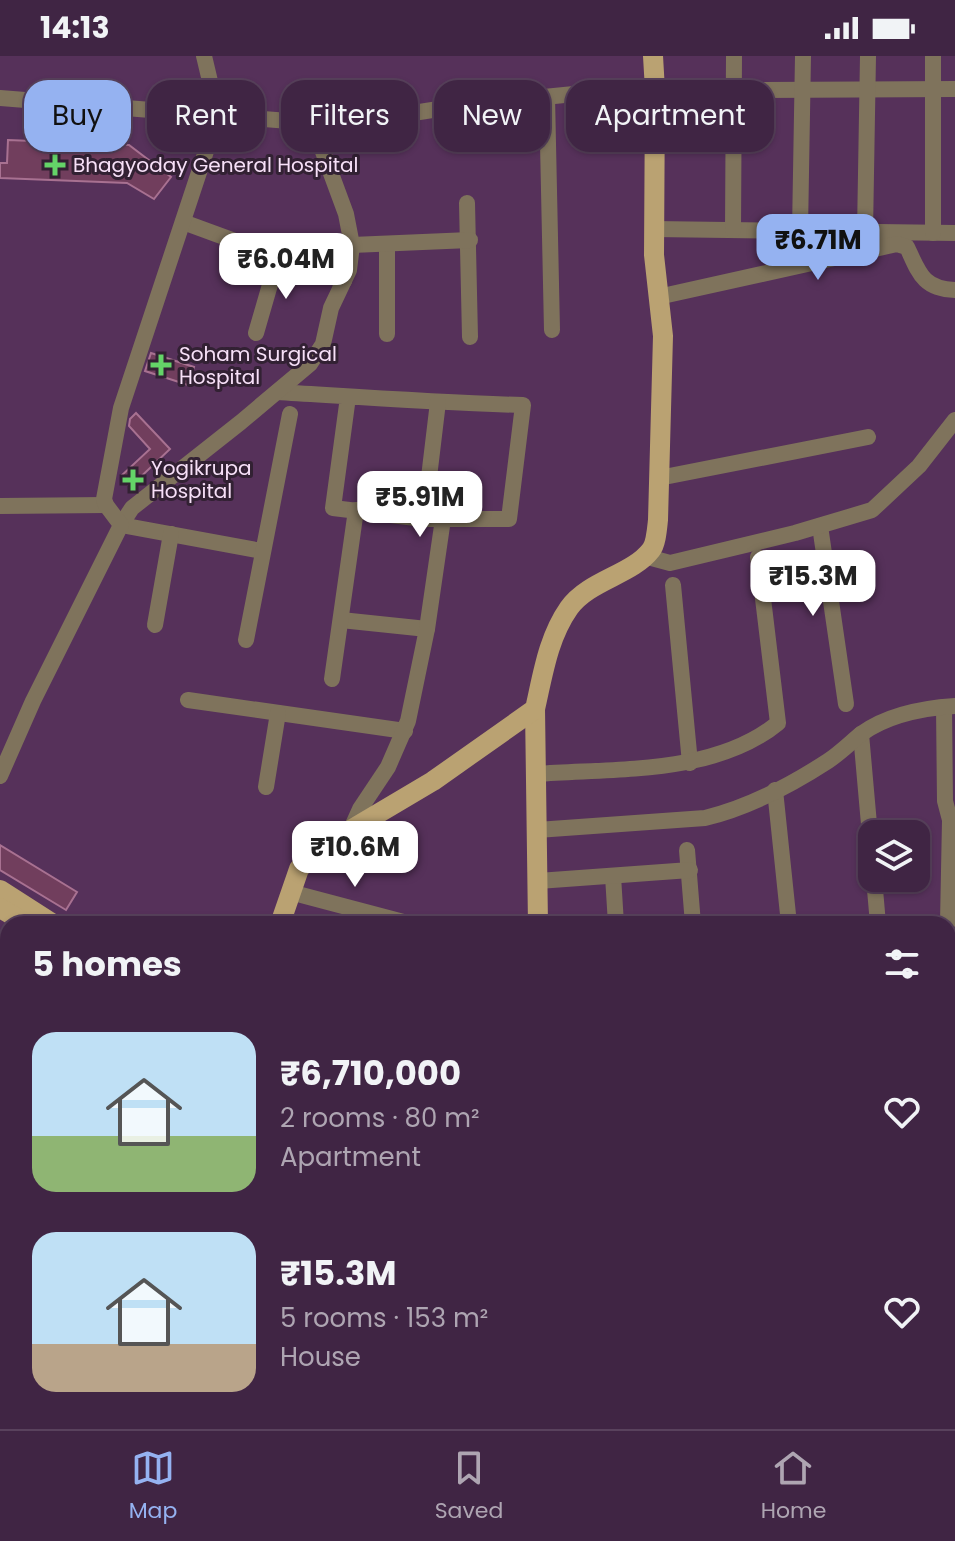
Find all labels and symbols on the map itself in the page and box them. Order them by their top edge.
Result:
place label: Bhagyoday General Hospital [73,151,358,179]
marker: Bhagyoday General Hospital [44,154,66,176]
pin: ₹6.71M [753,214,883,282]
pin: ₹6.04M [221,233,351,301]
place label: Soham Surgical Hospital [179,340,337,391]
marker: Soham Surgical Hospital [150,354,172,376]
place label: Yogikrupa Hospital [151,454,252,505]
marker: Yogikrupa Hospital [122,469,144,491]
pin: ₹5.91M [355,471,485,539]
pin: ₹15.3M [748,550,878,618]
pin: ₹10.6M [290,821,420,889]

